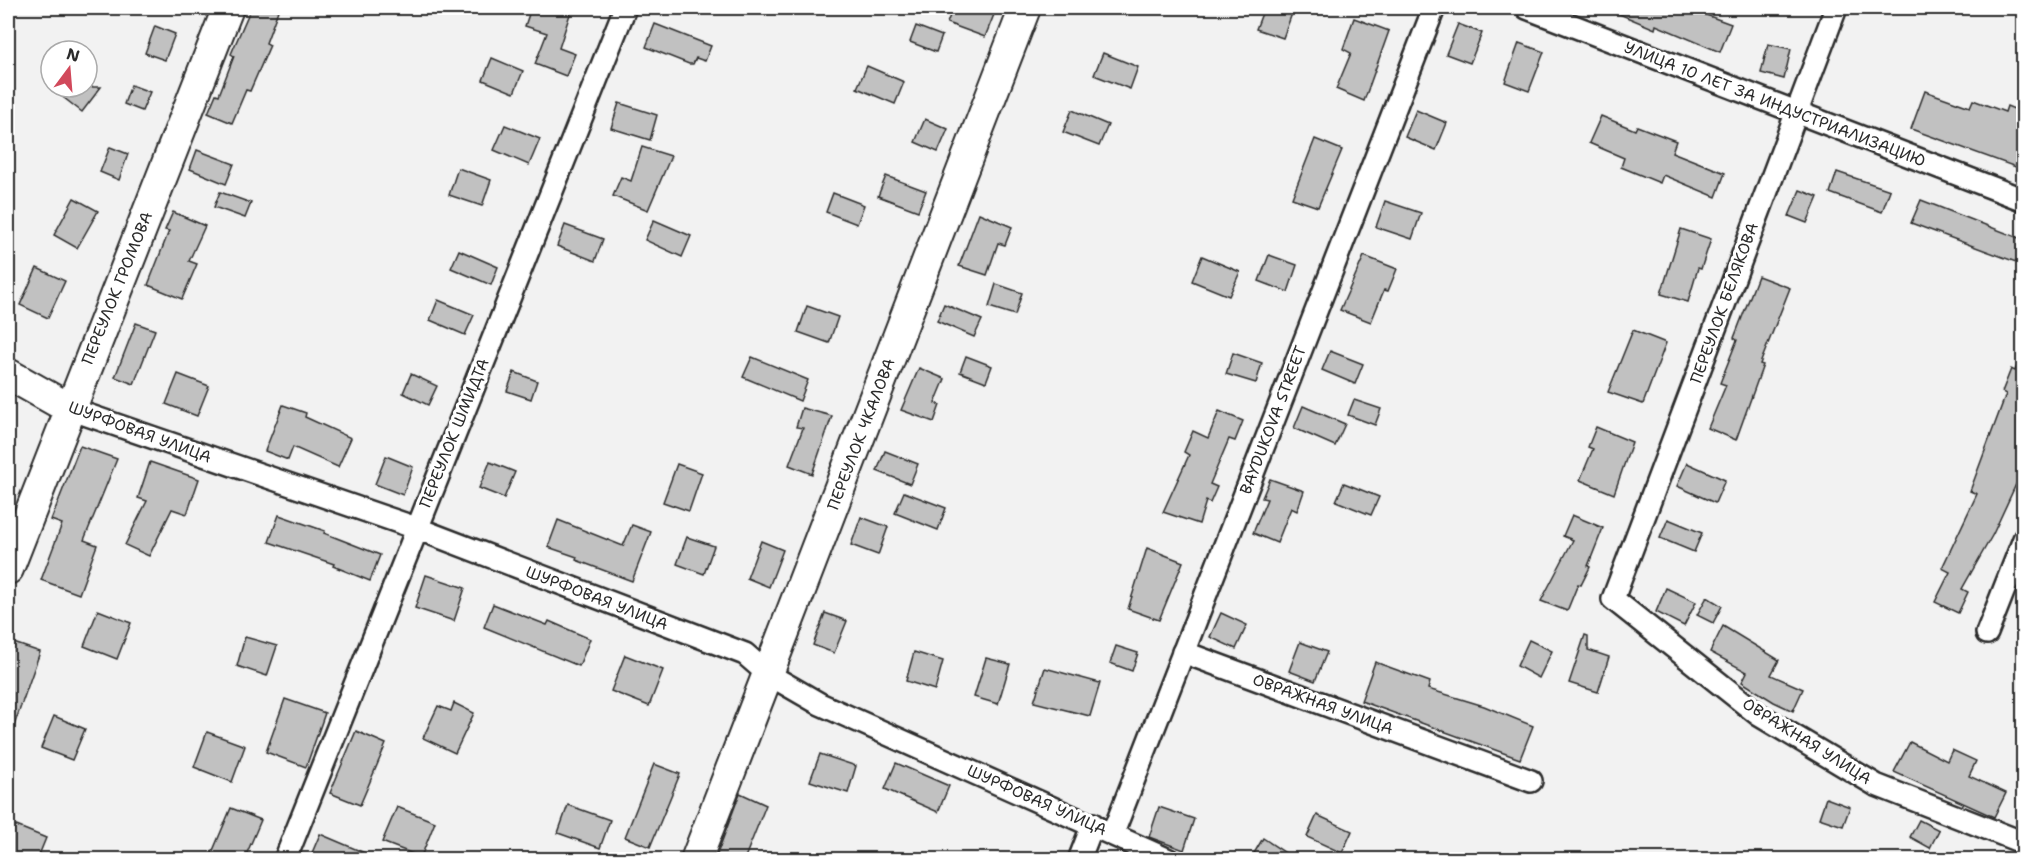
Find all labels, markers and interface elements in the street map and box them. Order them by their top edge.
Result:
street label: УЛИЦА 10 ЛЕТ ЗА ИНДУСТРИАЛИЗАЦИЮ [1621,37,1929,171]
north arrow [39,39,99,99]
text: N [64,43,82,67]
street label: ПЕРЕУЛОК ГРОМОВА [77,208,157,368]
street label: ПЕРЕУЛОК БЕЛЯКОВА [1685,220,1763,386]
street label: BAYDUKOVA STREET [1235,342,1311,497]
street label: ПЕРЕУЛОК ШМИДТА [414,355,494,511]
street label: ПЕРЕУЛОК ЧКАЛОВА [822,355,900,513]
street label: ШУРФОВАЯ УЛИЦА [66,396,214,468]
street label: ШУРФОВАЯ УЛИЦА [523,561,671,635]
street label: ОВРАЖНАЯ УЛИЦА [1250,669,1396,739]
street label: ОВРАЖНАЯ УЛИЦА [1739,693,1875,789]
street label: ШУРФОВАЯ УЛИЦА [964,760,1110,840]

